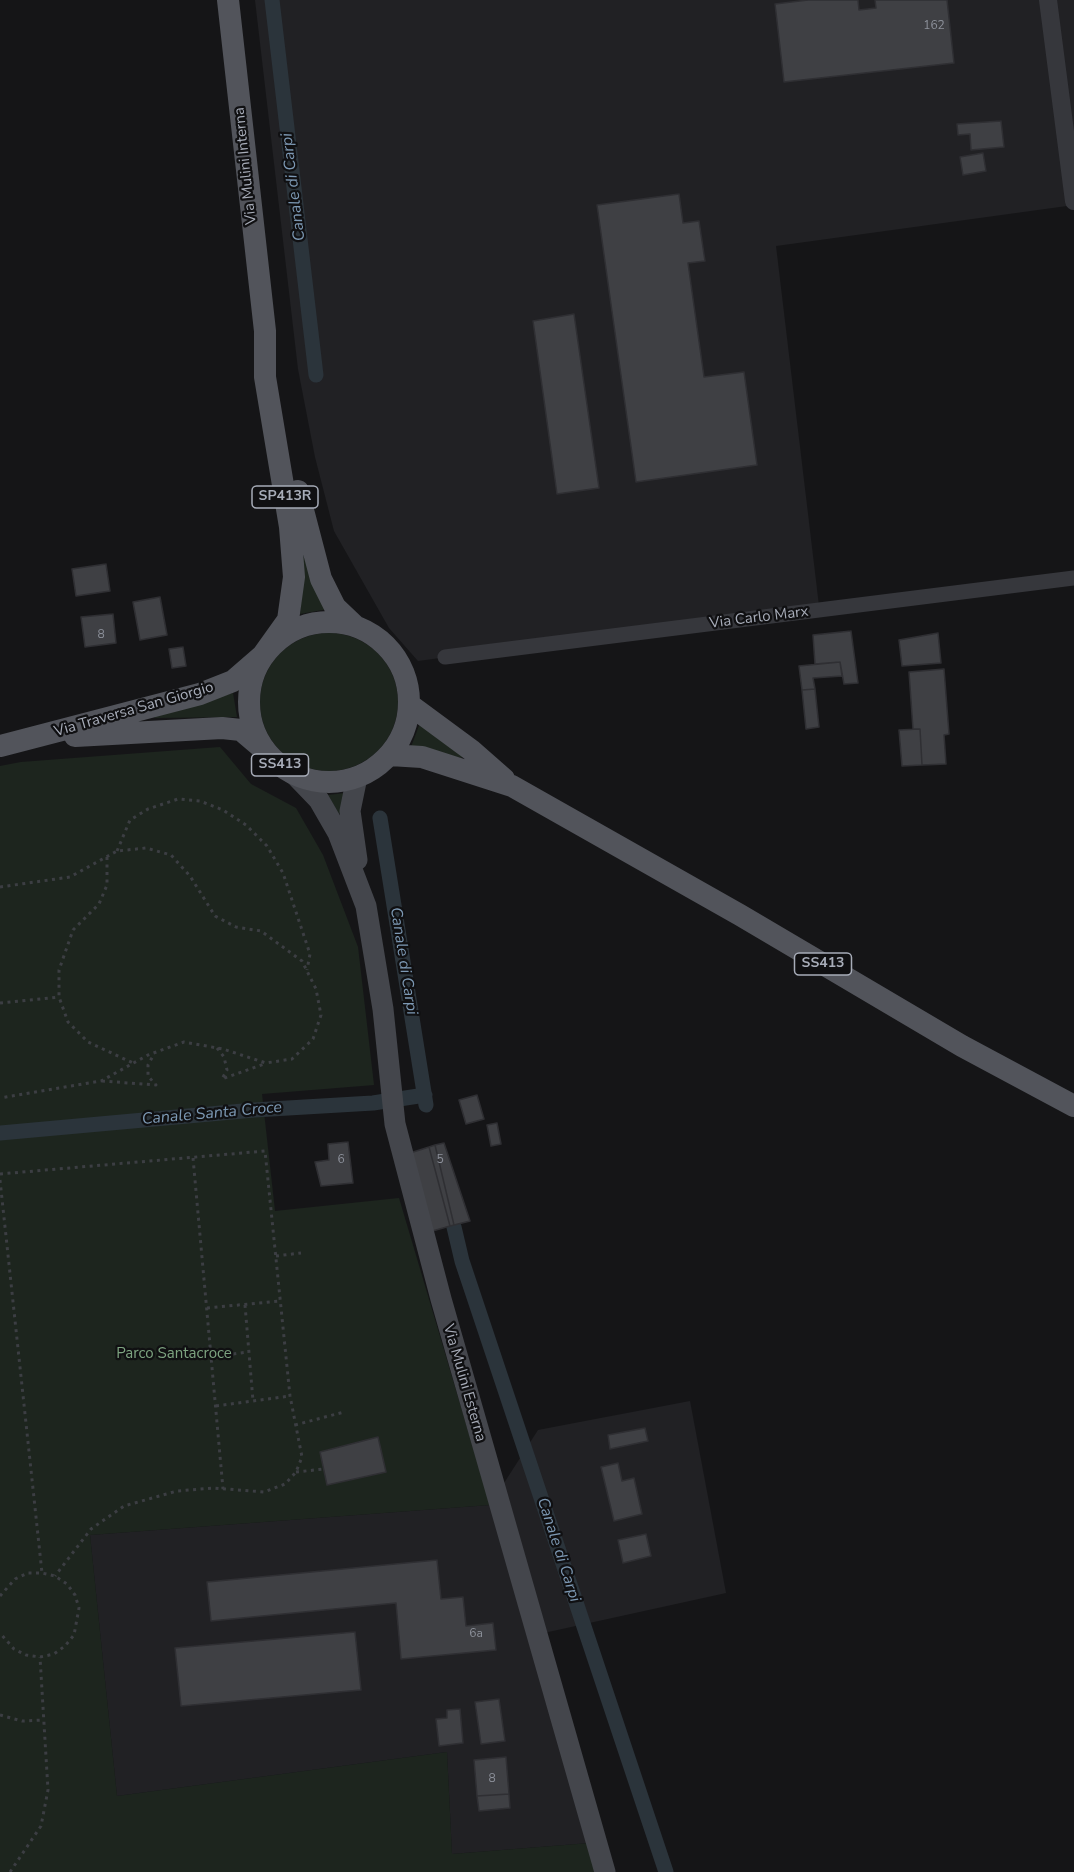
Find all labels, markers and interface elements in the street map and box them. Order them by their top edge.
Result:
house number: 162 [923,19,945,33]
street label: Via Mulini Interna [231,106,261,226]
water label: Canale di Carpi [278,132,310,242]
road number: SP413R [252,486,318,508]
street label: Via Carlo Marx [709,603,809,633]
house number: 8 [97,628,105,642]
street label: Via Traversa San Giorgio [52,679,216,741]
road number: SS413 [252,754,308,776]
water label: Canale di Carpi [385,906,421,1016]
road number: SS413 [794,953,852,975]
water label: Canale Santa Croce [141,1098,283,1130]
house number: 6 [337,1153,345,1167]
house number: 5 [436,1153,444,1167]
street label: Via Mulini Esterna [439,1322,489,1444]
park label: Parco Santacroce [116,1345,232,1363]
water label: Canale di Carpi [532,1495,584,1605]
house number: 6a [469,1627,483,1641]
house number: 8 [488,1772,496,1786]

